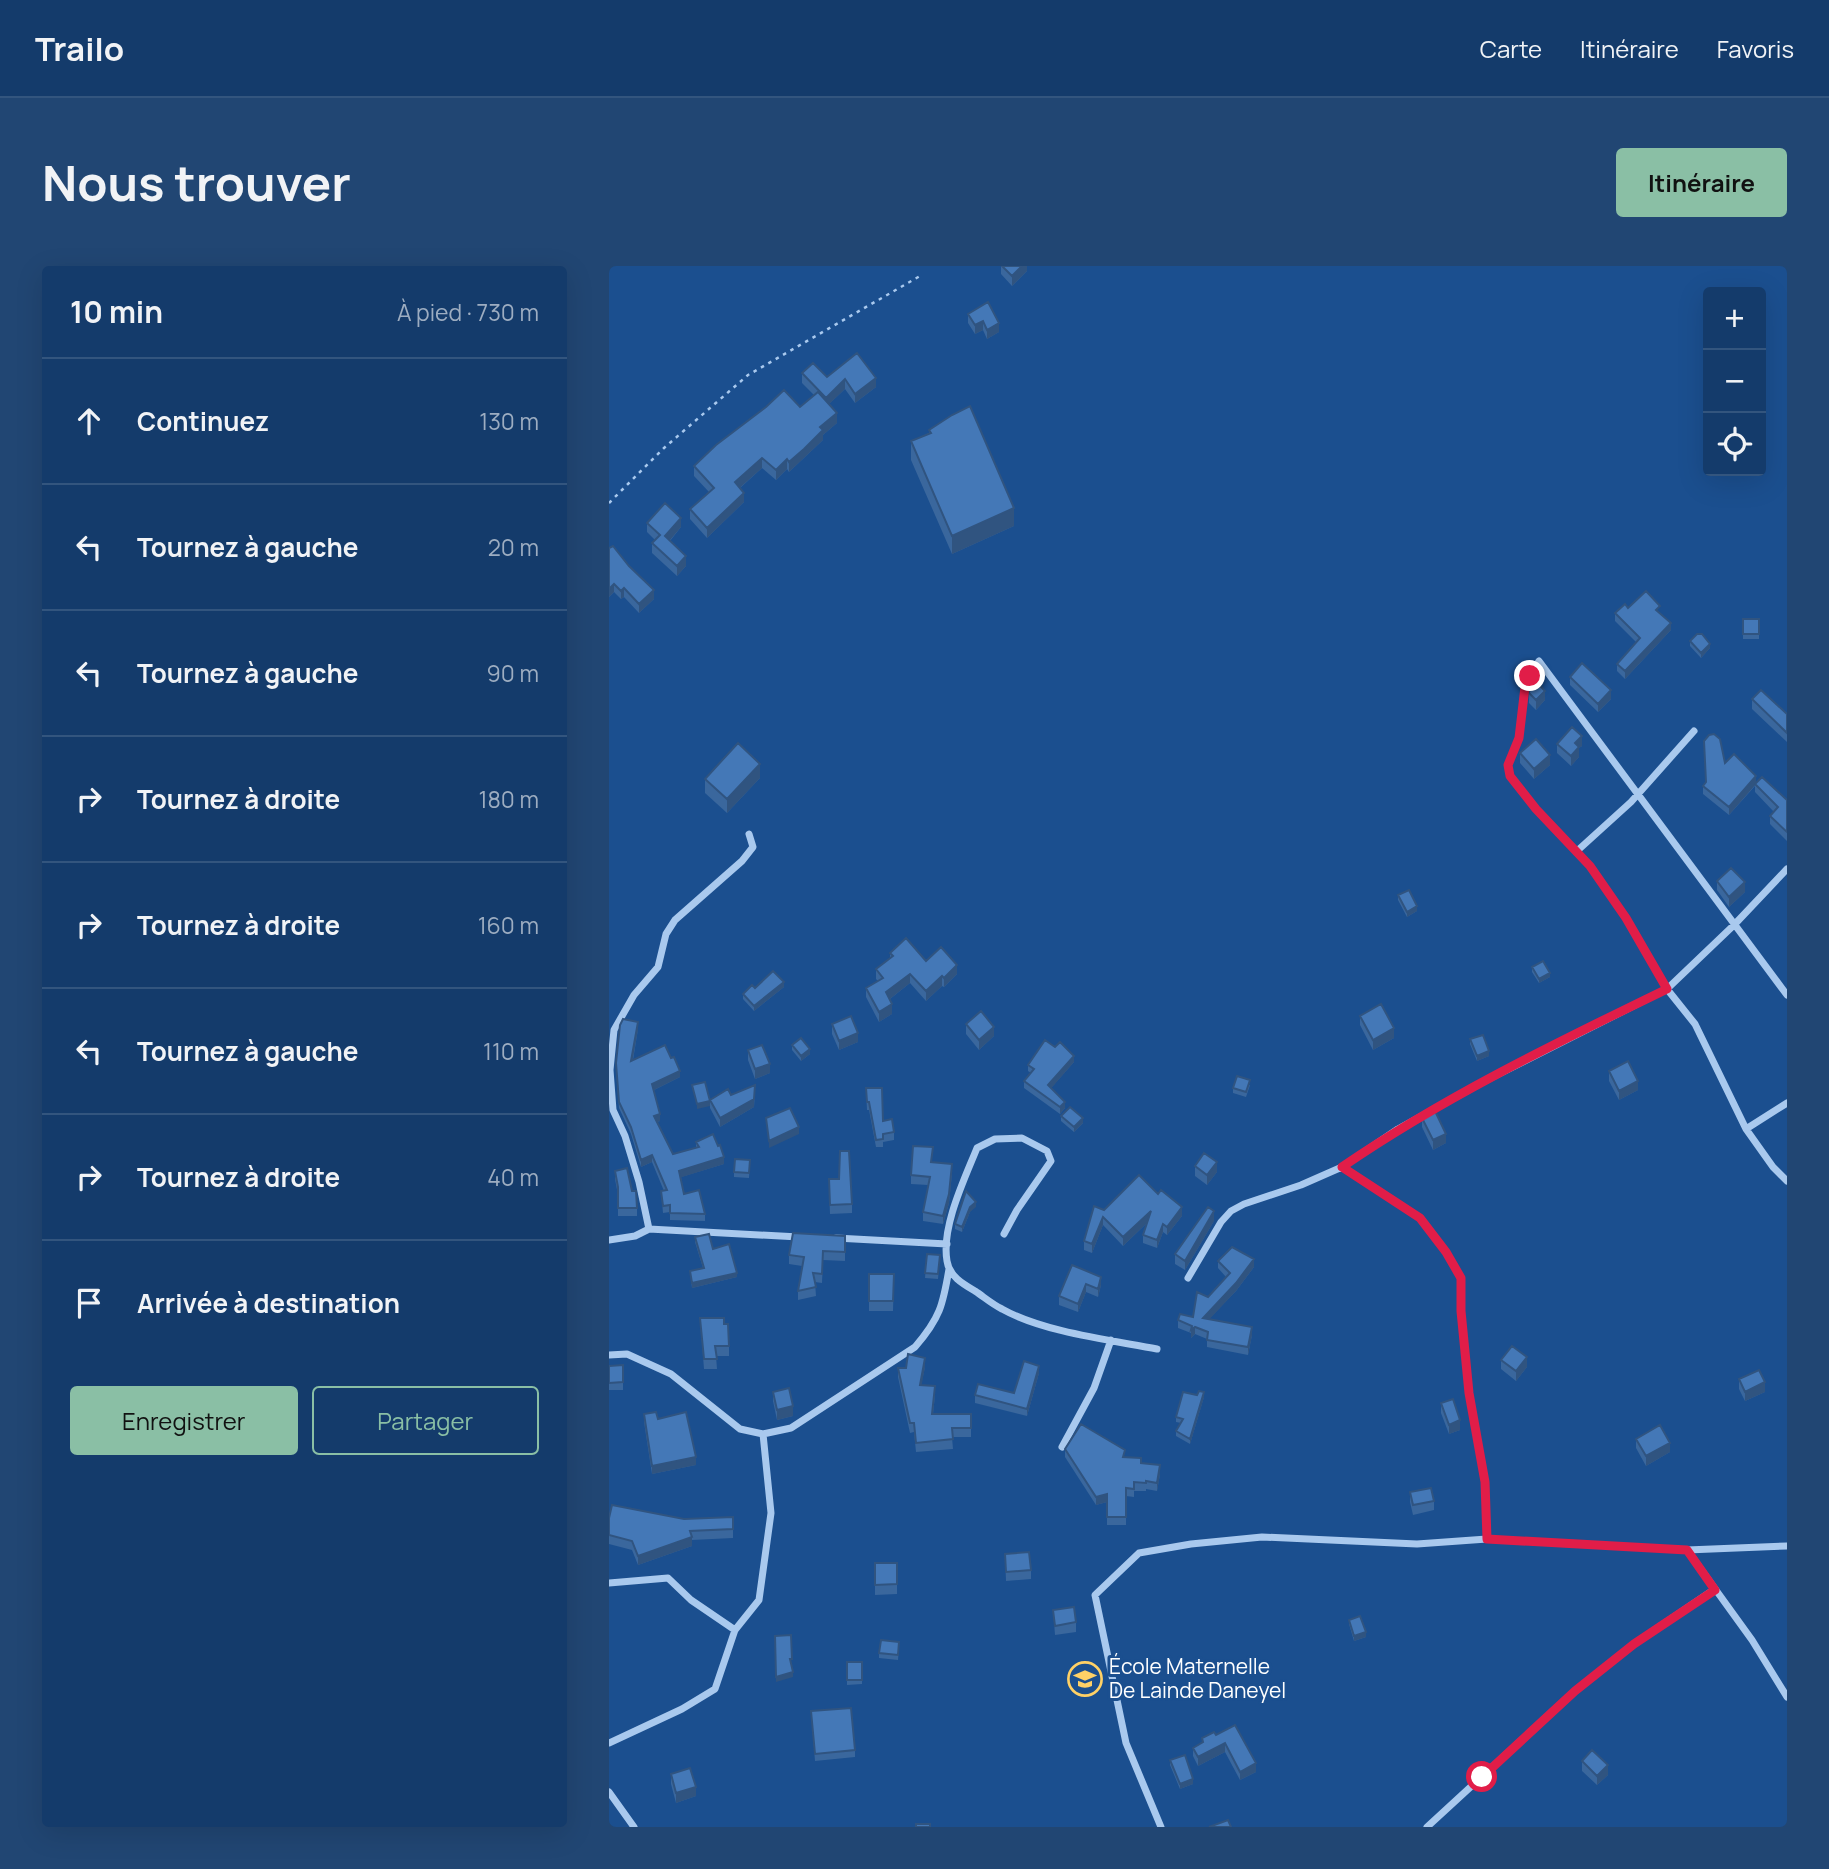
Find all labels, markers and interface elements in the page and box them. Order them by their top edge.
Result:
text: Trailo [35,26,124,71]
text: Carte [1480,32,1542,65]
text: Itinéraire [1580,32,1679,65]
text: Favoris [1717,32,1794,65]
button: Itinéraire [1616,148,1787,217]
text: Nous trouver [42,149,351,216]
map controls [1703,287,1766,476]
button: + [1703,287,1766,350]
text: 10 min [70,291,163,332]
text: À pied · 730 m [397,296,539,328]
button: − [1703,350,1766,413]
icon: ahead [70,402,108,440]
text: Continuez [137,403,269,439]
text: 130 m [479,405,539,437]
button: locate [1703,413,1766,476]
icon: left [70,528,108,566]
text: Tournez à gauche [137,529,358,565]
text: 20 m [488,531,539,563]
icon: left [70,654,108,692]
text: Tournez à gauche [137,655,358,691]
text: 90 m [487,657,539,689]
route end [1514,660,1545,691]
icon: right [70,780,108,818]
text: Tournez à droite [137,781,340,817]
text: 180 m [479,783,539,815]
icon: right [70,906,108,944]
text: Tournez à droite [137,907,340,943]
text: 160 m [478,909,539,941]
icon: left [70,1032,108,1070]
text: Tournez à gauche [137,1033,358,1069]
text: 110 m [483,1035,539,1067]
icon: right [70,1158,108,1196]
text: Tournez à droite [137,1159,340,1195]
text: 40 m [487,1161,539,1193]
icon: arrive [70,1284,108,1322]
text: Arrivée à destination [137,1285,400,1321]
button: Enregistrer [70,1386,298,1455]
button: Partager [312,1386,539,1455]
place label: École Maternelle De Lainde Daneyel [1109,1652,1286,1704]
school or university icon: École Maternelle De Lainde Daneyel [1066,1660,1104,1698]
route start [1466,1761,1497,1792]

